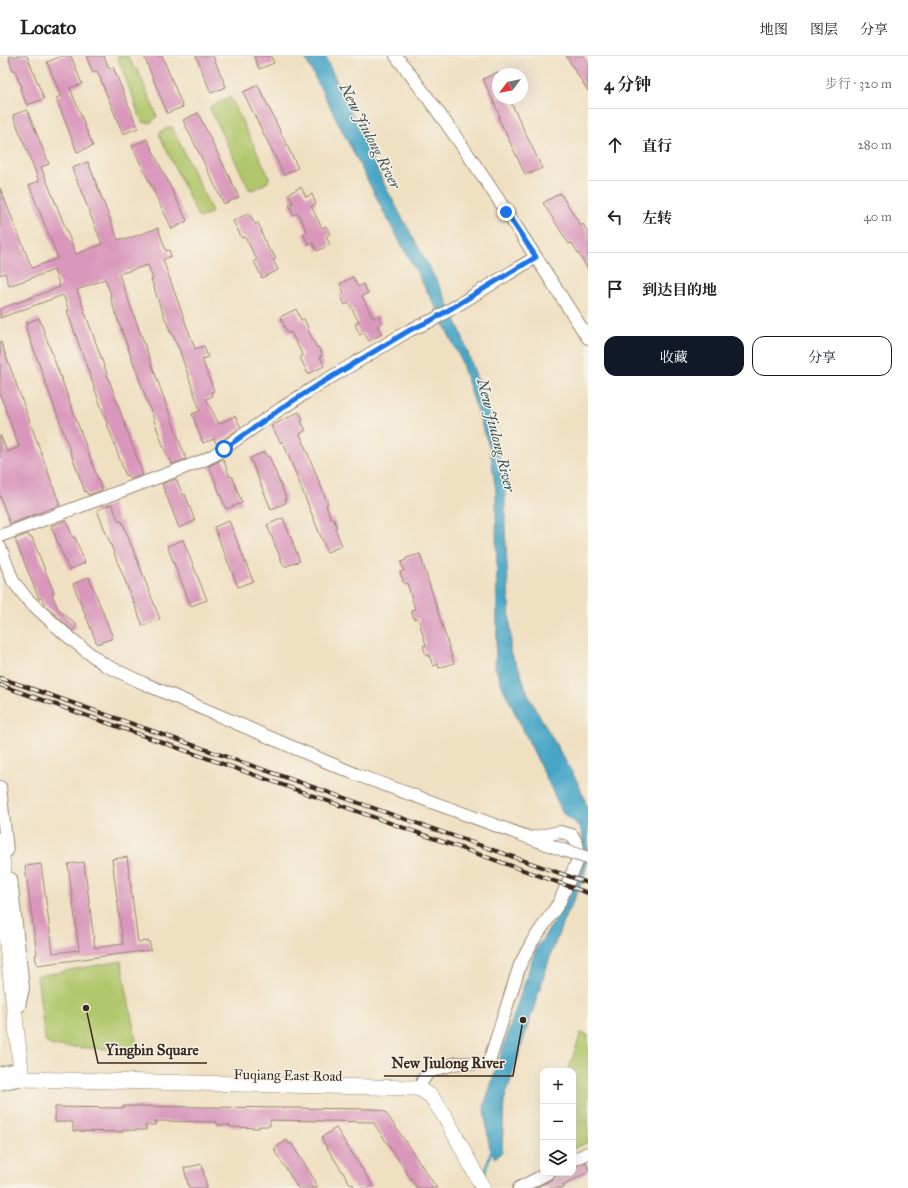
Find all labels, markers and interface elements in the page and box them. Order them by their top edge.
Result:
text: Locato [20,16,76,39]
text: 地图 [760,21,788,38]
text: 图层 [810,21,838,38]
text: 分享 [860,21,888,38]
north arrow [492,68,528,104]
text: 4 分钟 [604,74,651,95]
text: 步行 · 320 m [825,76,892,92]
water label: New Jiulong River [335,79,405,192]
icon: ahead [604,134,626,156]
text: 直行 [642,137,672,155]
text: 280 m [857,137,892,153]
route end [497,203,515,221]
icon: left [604,206,626,228]
text: 左转 [642,209,672,227]
text: 40 m [863,209,892,225]
icon: arrive [604,278,626,300]
text: 到达目的地 [642,281,717,299]
button: 收藏 [604,336,744,376]
button: 分享 [752,336,892,376]
water label: New Jiulong River [473,376,519,494]
route start [215,440,233,458]
callout: Yingbin Square [98,1036,207,1063]
text: Yingbin Square [104,1041,199,1060]
callout: New Jiulong River [384,1049,513,1076]
text: New Jiulong River [391,1054,505,1073]
street label: Fuqiang East Road [233,1066,343,1086]
map controls [540,1068,576,1176]
button: + [540,1068,576,1104]
button: − [540,1104,576,1140]
button: layers [540,1140,576,1176]

